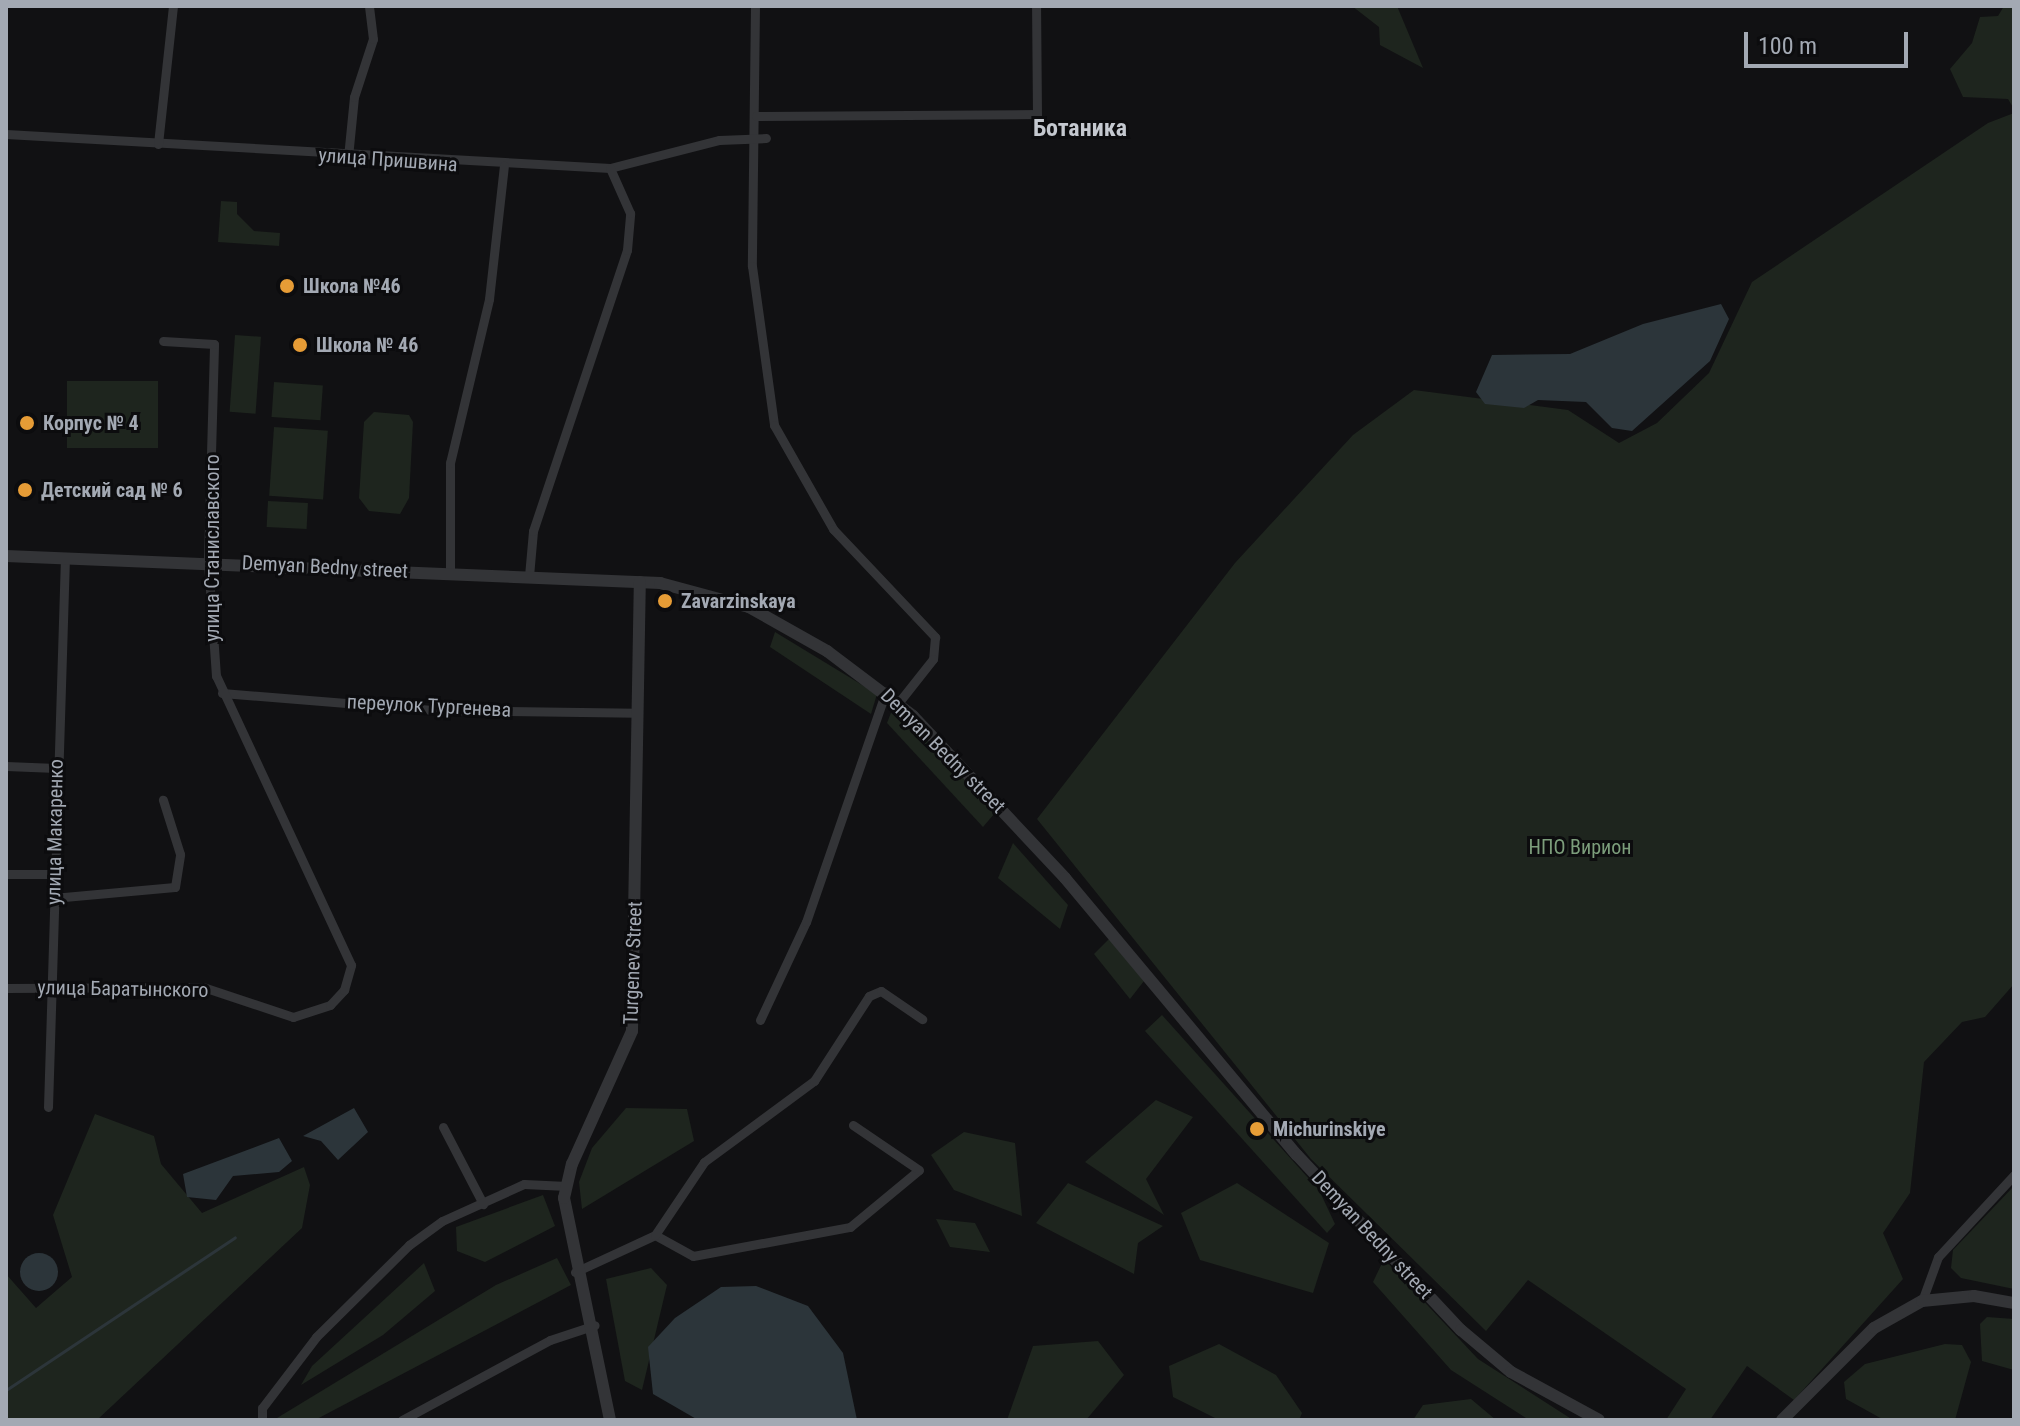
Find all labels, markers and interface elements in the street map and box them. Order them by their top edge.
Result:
scale bar [1748,16,1912,66]
text: 100 m [1758,32,1817,60]
district label: Ботаника [1033,115,1127,143]
street label: улица Пришвина [318,143,458,177]
place label: Школа №46 [303,274,401,298]
marker: Школа №46 [278,277,296,295]
place label: Школа № 46 [316,333,418,357]
marker: Школа № 46 [291,336,309,354]
place label: Корпус № 4 [43,411,139,435]
marker: Корпус № 4 [18,414,36,432]
street label: улица Станиславского [200,454,224,642]
place label: Детский сад № 6 [41,478,183,502]
marker: Детский сад № 6 [16,481,34,499]
street label: Demyan Bedny street [241,551,409,583]
place label: Zavarzinskaya [681,589,796,613]
marker: Zavarzinskaya [656,592,674,610]
street label: Demyan Bedny street [876,684,1010,818]
street label: переулок Тургенева [346,690,512,722]
street label: улица Макаренко [42,759,68,905]
park label: НПО Вирион [1529,835,1631,859]
street label: Turgenev Street [619,901,647,1025]
street label: улица Баратынского [37,976,209,1002]
place label: Michurinskiye [1273,1117,1386,1141]
marker: Michurinskiye [1248,1120,1266,1138]
street label: Demyan Bedny street [1307,1166,1437,1304]

